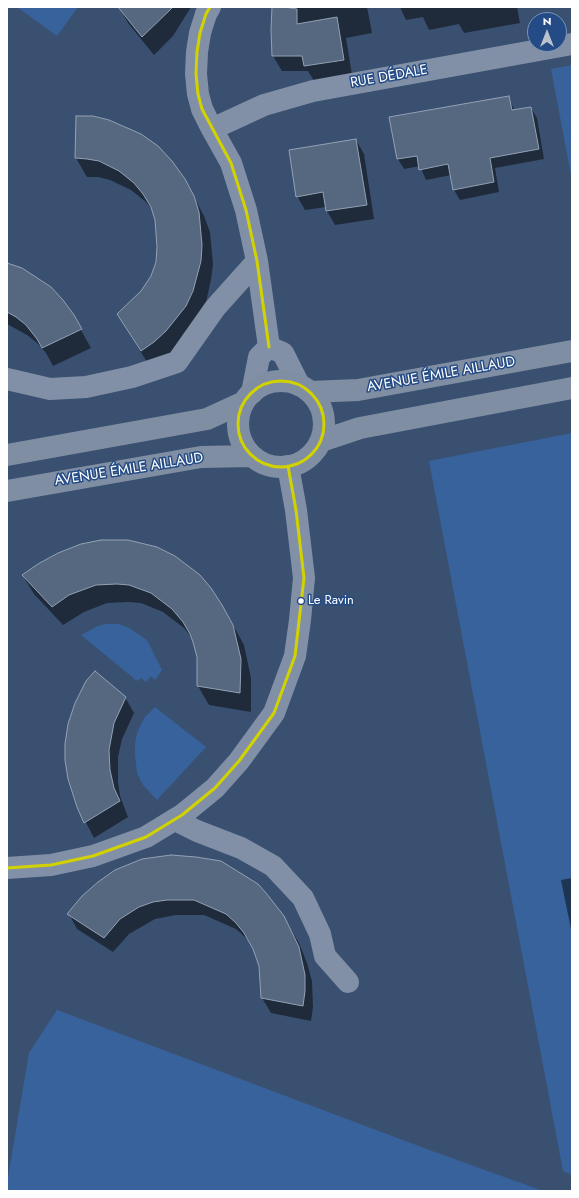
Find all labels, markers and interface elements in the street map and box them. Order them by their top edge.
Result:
north arrow [527,12,567,52]
text: N [543,13,551,29]
street label: RUE DÉDALE [349,62,429,92]
street label: AVENUE ÉMILE AILLAUD [366,354,516,396]
street label: AVENUE ÉMILE AILLAUD [54,450,204,490]
place label: Le Ravin [308,593,354,609]
marker: Le Ravin [296,596,306,606]

